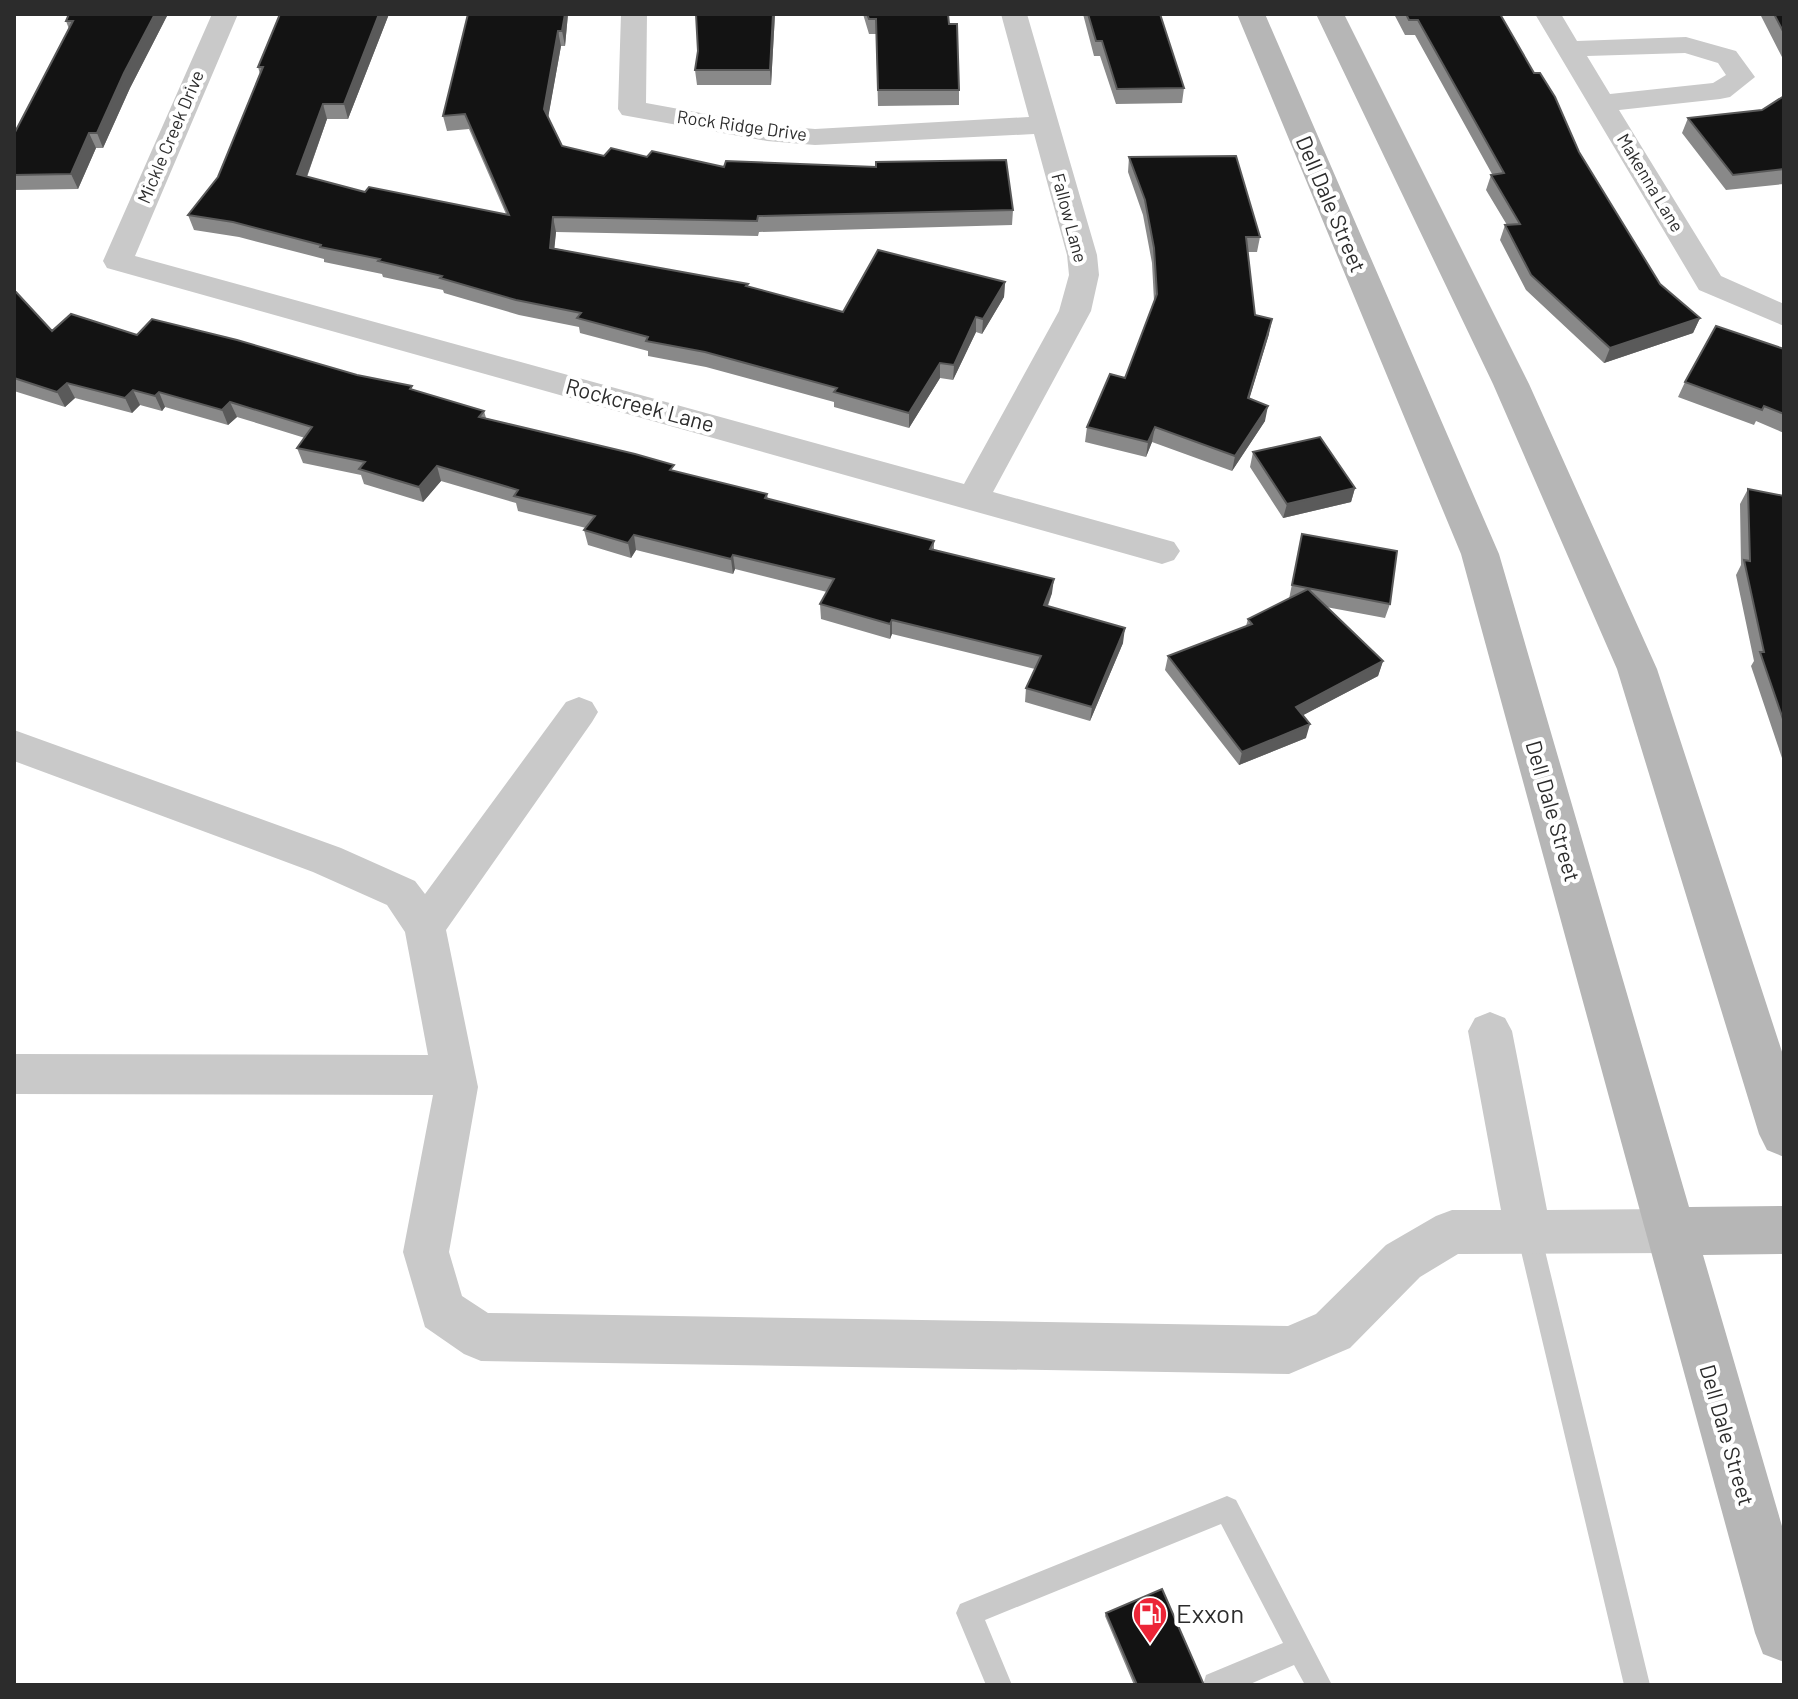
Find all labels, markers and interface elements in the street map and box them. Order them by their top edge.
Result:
street label: Mickle Creek Drive [132,67,208,206]
street label: Rock Ridge Drive [676,105,809,145]
street label: Makenna Lane [1613,129,1689,236]
street label: Dell Dale Street [1291,131,1372,276]
street label: Fallow Lane [1047,171,1092,265]
street label: Rockcreek Lane [563,372,717,436]
street label: Dell Dale Street [1521,737,1587,884]
street label: Dell Dale Street [1695,1361,1761,1508]
fuel station icon: Exxon [1131,1595,1169,1645]
place label: Exxon [1176,1597,1244,1628]

